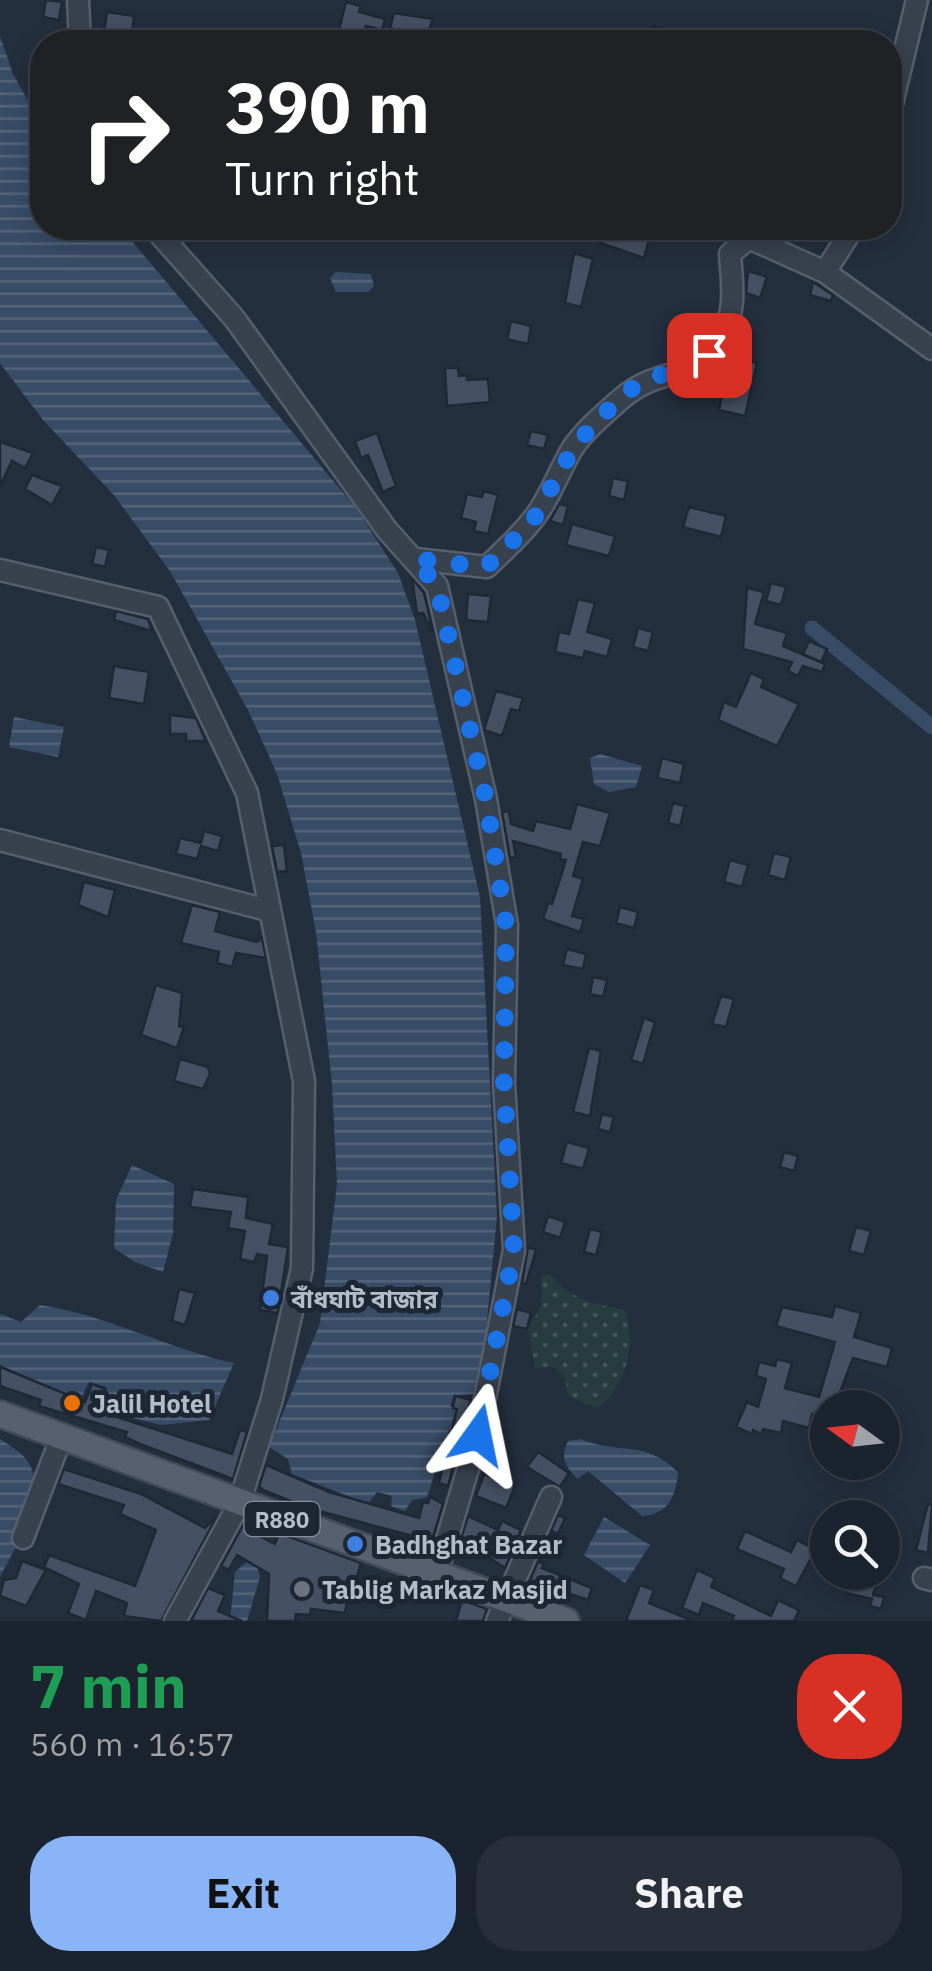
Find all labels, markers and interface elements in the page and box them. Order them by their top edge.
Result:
text: 390 m [225,61,430,152]
icon: right [60,70,190,200]
text: Turn right [225,149,420,207]
pin [667,313,752,398]
icon: arrive [682,328,737,383]
place label: বাঁধঘাট বাজার [290,1282,439,1315]
marker: বাঁধঘাট বাজার [260,1287,282,1309]
position arrow [426,1383,530,1487]
place label: Jalil Hotel [92,1387,212,1420]
north arrow [810,1390,900,1480]
map controls [810,1390,900,1590]
marker: Jalil Hotel [61,1392,83,1414]
button: search [810,1500,900,1590]
road number: R880 [244,1502,320,1536]
place label: Badhghat Bazar [375,1528,562,1561]
marker: Badhghat Bazar [344,1533,366,1555]
place label: Tablig Markaz Masjid [322,1573,568,1606]
marker: Tablig Markaz Masjid [291,1578,313,1600]
text: 7 min [30,1646,187,1725]
button: close [797,1654,902,1759]
text: 560 m · 16:57 [30,1723,235,1765]
button: Exit [30,1836,456,1951]
button: Share [476,1836,902,1951]

